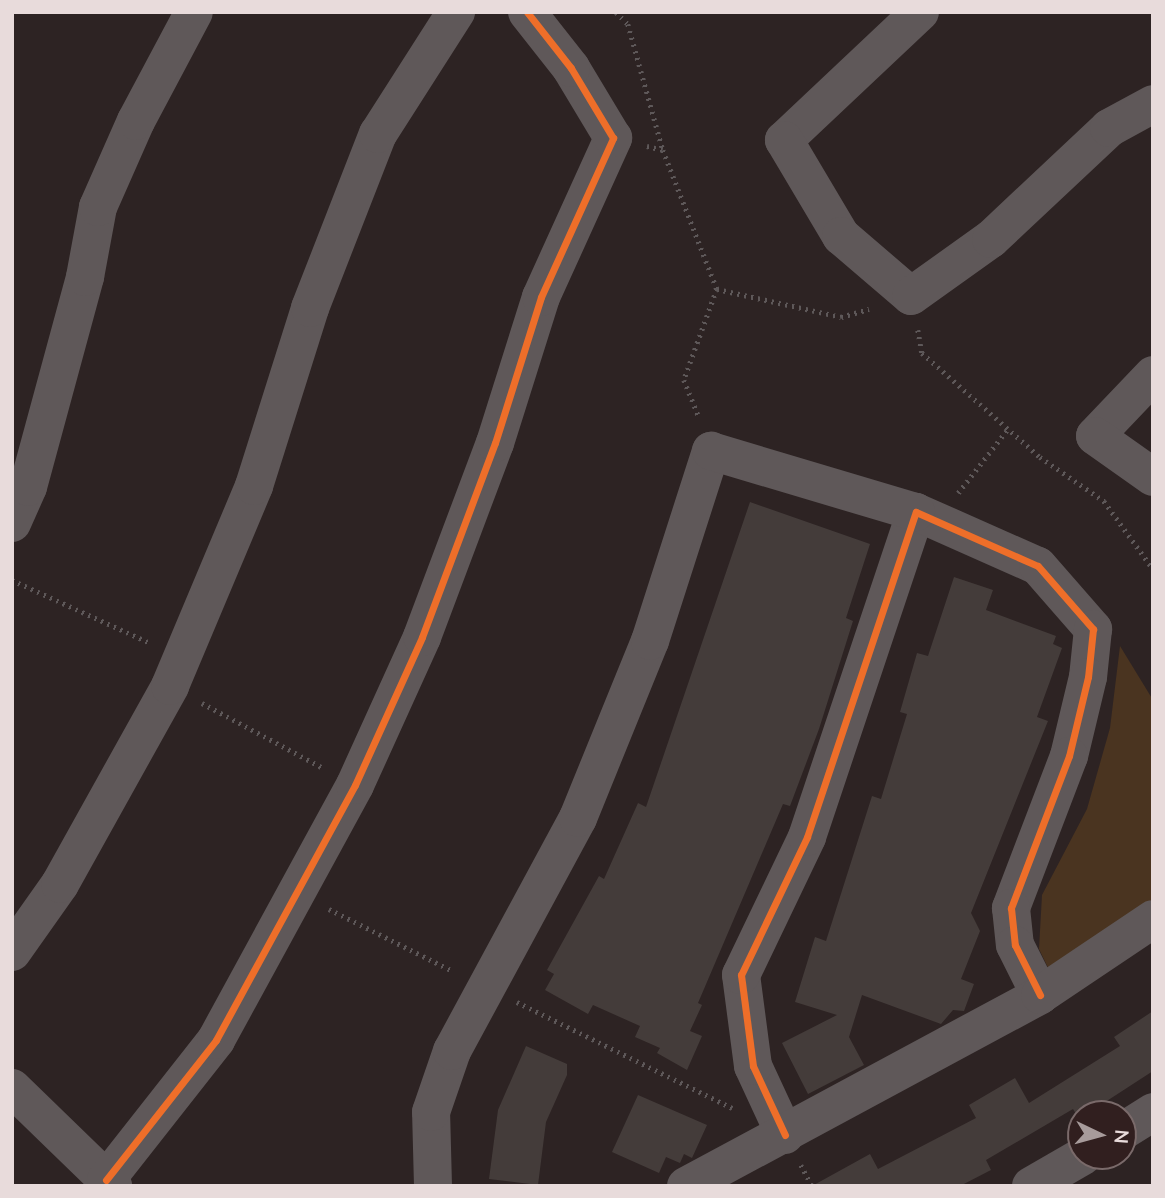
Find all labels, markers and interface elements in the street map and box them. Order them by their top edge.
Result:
north arrow [1067,1100,1137,1170]
text: N [1107,1128,1134,1145]

